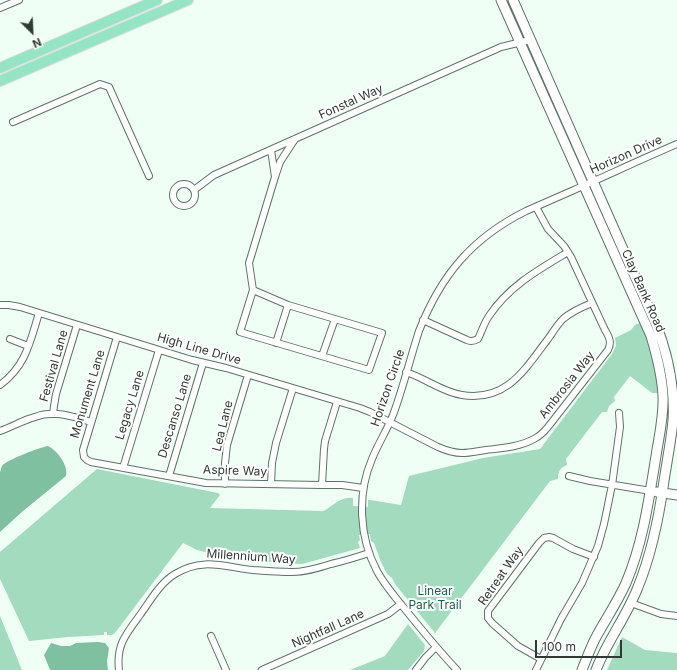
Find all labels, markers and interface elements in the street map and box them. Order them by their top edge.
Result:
north arrow [12,12,52,52]
text: N [30,35,44,51]
street label: Fonstal Way [317,81,385,123]
street label: Horizon Drive [588,133,664,177]
street label: Clay Bank Road [618,247,668,335]
street label: Festival Lane [37,328,71,404]
street label: High Line Drive [155,330,243,368]
street label: Monument Lane [68,348,108,440]
street label: Horizon Circle [368,348,408,428]
street label: Ambrosia Way [536,348,598,422]
street label: Legacy Lane [113,368,147,442]
street label: Descanso Lane [155,372,195,460]
street label: Lea Lane [210,399,236,453]
street label: Aspire Way [203,463,267,479]
street label: Retreat Way [475,544,527,608]
street label: Millennium Way [206,547,296,567]
park label: Linear Park Trail [408,584,462,612]
street label: Nightfall Lane [290,607,366,651]
scale bar [537,632,624,658]
text: 100 m [542,639,576,654]

